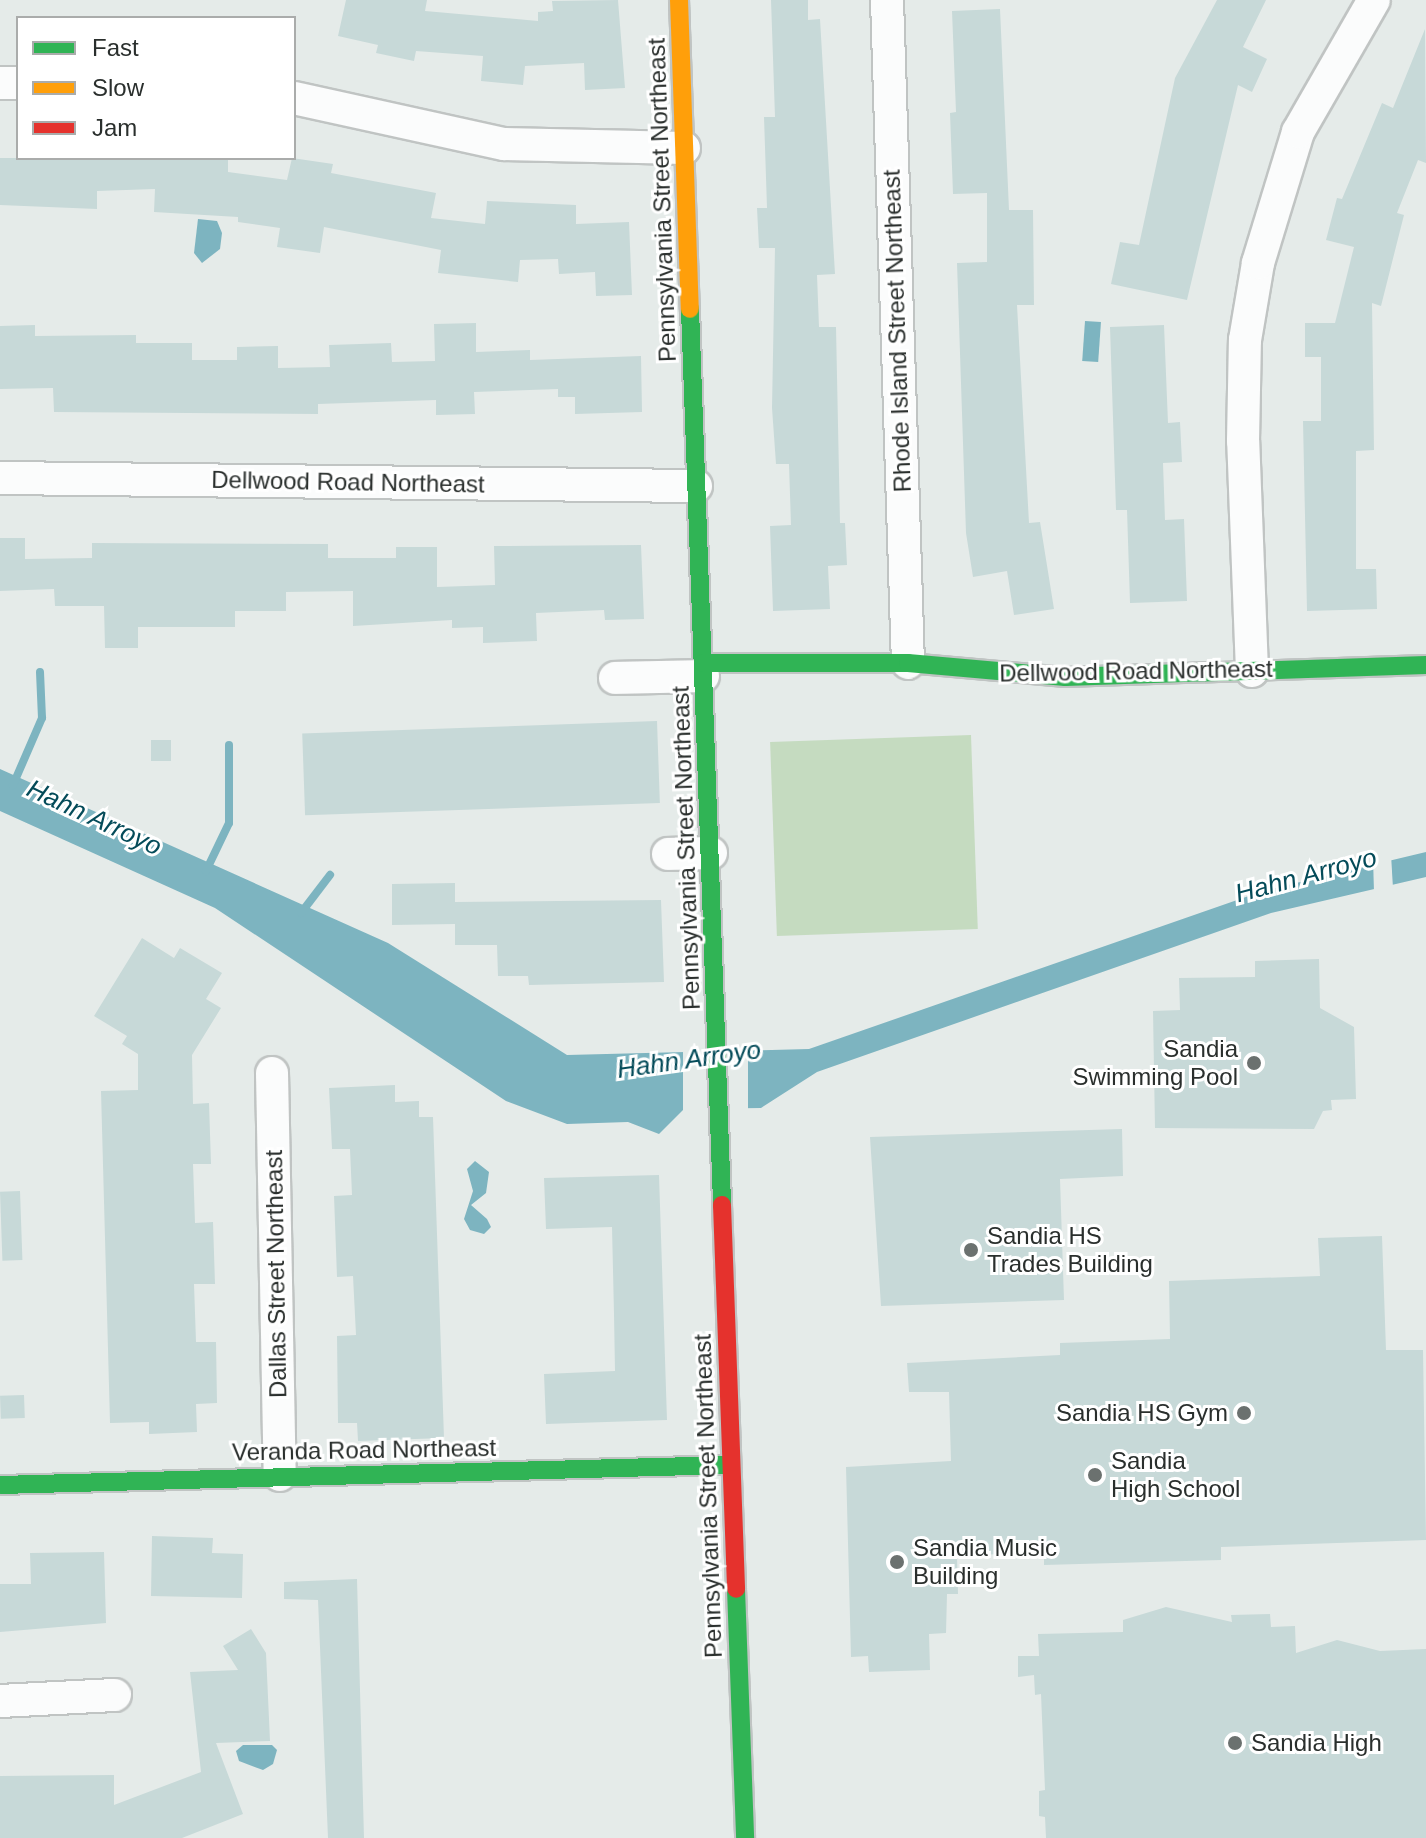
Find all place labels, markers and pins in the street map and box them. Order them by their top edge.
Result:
place label: Sandia Swimming Pool [1073,1035,1238,1091]
marker: Sandia Swimming Pool [1245,1054,1263,1072]
place label: Sandia HS Trades Building [987,1222,1153,1278]
marker: Sandia HS Trades Building [962,1241,980,1259]
place label: Sandia HS Gym [1056,1399,1228,1427]
marker: Sandia HS Gym [1235,1404,1253,1422]
place label: Sandia High School [1111,1447,1240,1503]
marker: Sandia High School [1086,1466,1104,1484]
place label: Sandia Music Building [913,1534,1057,1590]
marker: Sandia Music Building [888,1553,906,1571]
place label: Sandia High [1251,1729,1382,1757]
marker: Sandia High [1226,1734,1244,1752]

